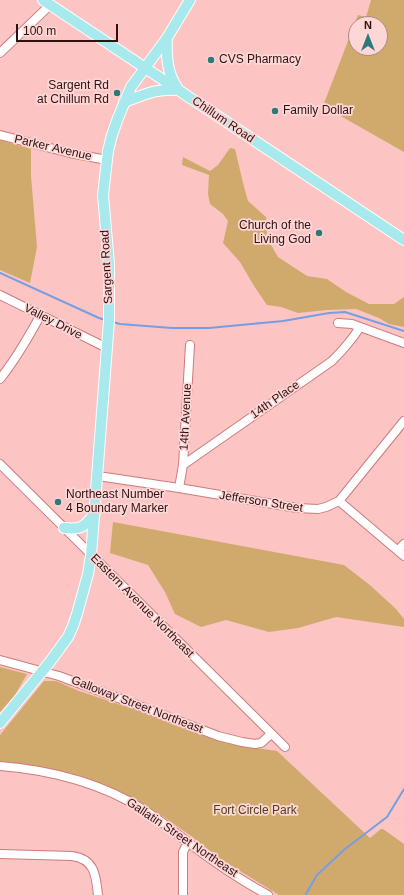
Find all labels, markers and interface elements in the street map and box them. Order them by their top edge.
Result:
scale bar [18,16,120,42]
north arrow [348,16,388,56]
text: N [364,19,372,31]
text: 100 m [23,24,56,38]
place label: CVS Pharmacy [219,53,301,67]
marker: CVS Pharmacy [206,55,216,65]
place label: Sargent Rd at Chillum Rd [37,79,109,107]
marker: Sargent Rd at Chillum Rd [112,88,122,98]
street label: Chillum Road [189,94,257,146]
place label: Family Dollar [283,104,353,118]
marker: Family Dollar [270,106,280,116]
street label: Parker Avenue [13,132,93,164]
place label: Church of the Living God [239,219,311,247]
marker: Church of the Living God [314,228,324,238]
street label: Sargent Road [98,230,116,304]
street label: Valley Drive [22,301,84,343]
street label: 14th Place [248,378,302,422]
street label: 14th Avenue [177,383,195,451]
place label: Northeast Number 4 Boundary Marker [66,488,168,516]
street label: Jefferson Street [218,488,304,516]
marker: Northeast Number 4 Boundary Marker [53,497,63,507]
street label: Eastern Avenue Northeast [87,551,197,661]
street label: Galloway Street Northeast [69,673,205,737]
street label: Gallatin Street Northeast [124,795,240,881]
park label: Fort Circle Park [213,804,297,818]

